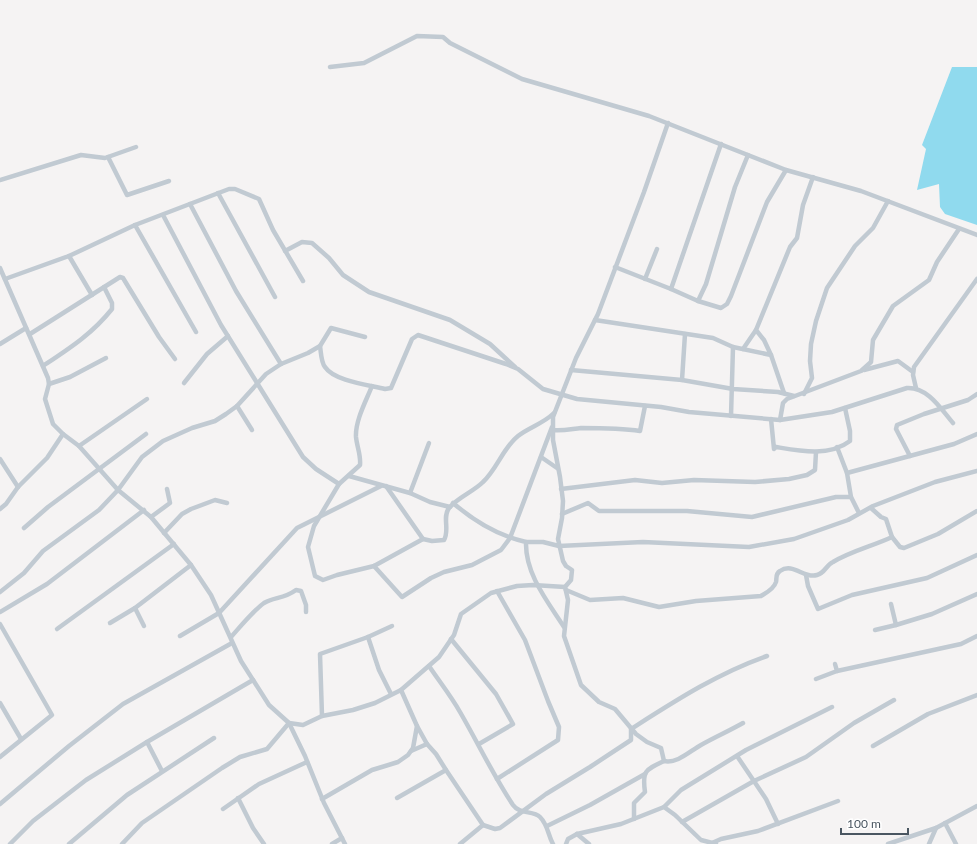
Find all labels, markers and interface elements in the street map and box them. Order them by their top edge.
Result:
scale bar [841,810,908,836]
text: 100 m [847,816,881,831]

